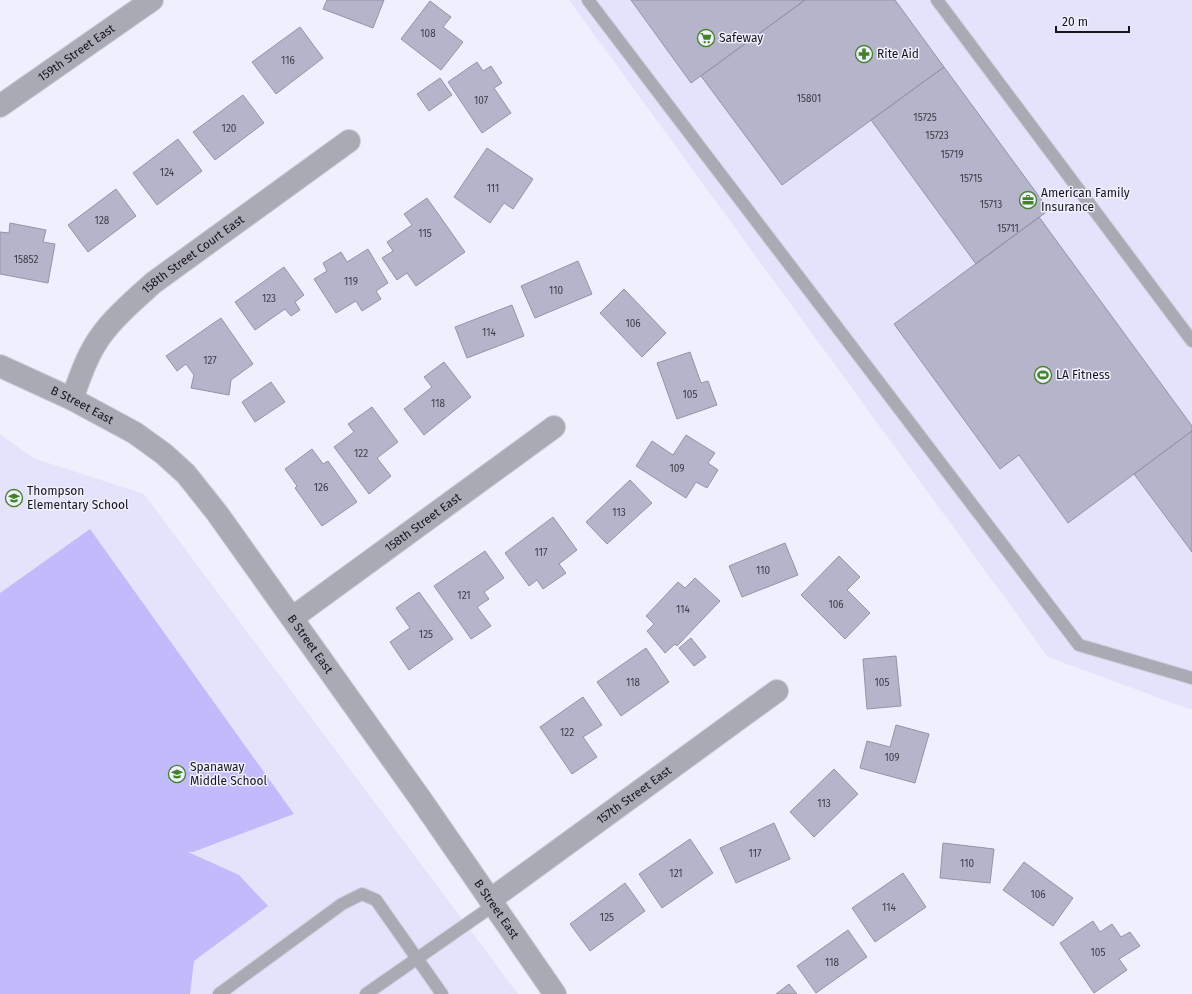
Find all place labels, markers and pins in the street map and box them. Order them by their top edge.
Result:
supermarket icon: Safeway [696,28,716,48]
place label: Safeway [719,31,763,45]
pharmacy icon: Rite Aid [854,44,874,64]
place label: Rite Aid [877,47,919,61]
place label: American Family Insurance [1041,186,1130,214]
office icon: American Family Insurance [1018,190,1038,210]
sports icon: LA Fitness [1033,365,1053,385]
place label: LA Fitness [1056,368,1110,382]
place label: Thompson Elementary School [27,484,129,512]
school or university icon: Thompson Elementary School [4,488,24,508]
place label: Spanaway Middle School [190,760,268,788]
school or university icon: Spanaway Middle School [167,764,187,784]

